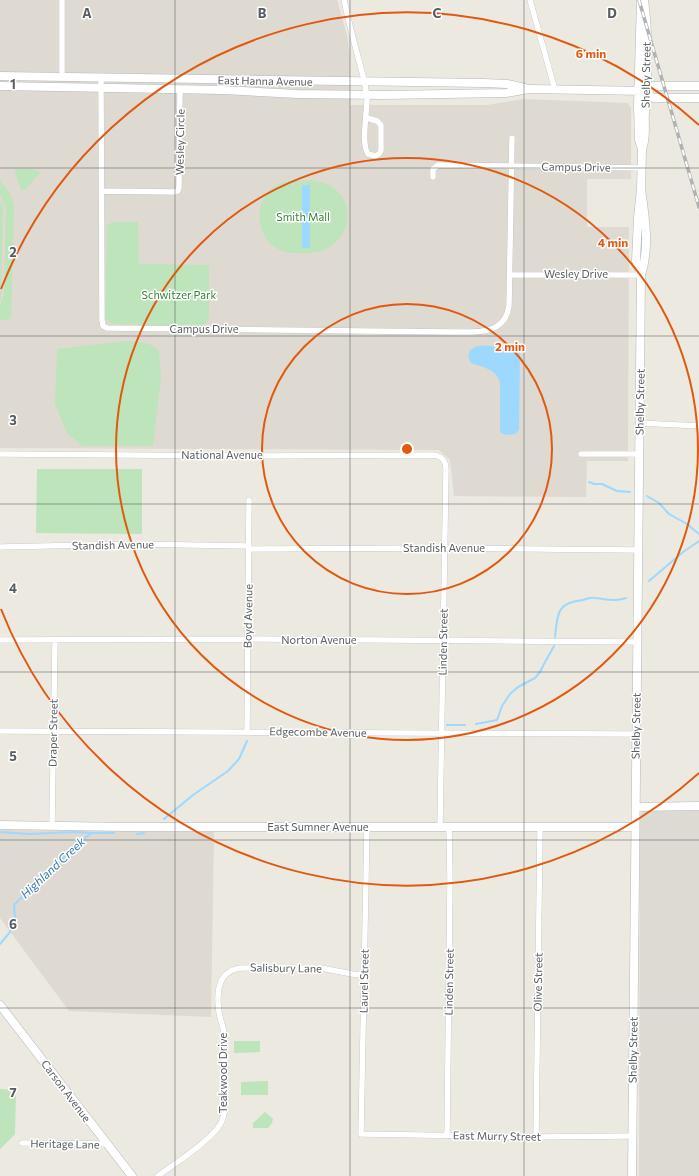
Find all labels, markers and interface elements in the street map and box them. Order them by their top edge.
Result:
text: A [82,5,92,21]
text: B [258,5,267,21]
text: C [433,5,442,21]
text: D [607,5,617,21]
street label: Shelby Street [638,41,653,108]
text: 6 min [576,46,606,60]
street label: East Hanna Avenue [217,73,313,88]
text: 1 [10,76,16,92]
street label: Wesley Circle [172,109,187,175]
street label: Campus Drive [541,159,611,174]
park label: Smith Mall [276,210,330,223]
text: 4 min [598,235,628,249]
text: 2 [9,244,17,260]
street label: Wesley Drive [544,267,608,280]
park label: Schwitzer Park [142,288,217,301]
street label: Campus Drive [169,322,239,335]
text: 2 min [495,339,525,353]
street label: Shelby Street [632,368,647,435]
text: 3 [9,412,17,428]
centre of rings [400,442,414,456]
street label: National Avenue [181,448,263,461]
street label: Standish Avenue [72,537,154,552]
street label: Standish Avenue [403,541,485,554]
text: 4 [9,580,17,596]
street label: Boyd Avenue [240,584,255,648]
street label: Linden Street [435,608,450,676]
street label: Norton Avenue [281,633,357,646]
street label: Shelby Street [628,692,643,759]
street label: Draper Street [45,698,60,767]
street label: Edgecombe Avenue [269,724,367,739]
text: 5 [9,748,17,764]
street label: East Sumner Avenue [267,820,369,833]
water label: Highland Creek [17,834,88,901]
text: 6 [9,916,17,932]
street label: Laurel Street [356,948,371,1013]
street label: Linden Street [441,948,456,1016]
street label: Olive Street [530,952,545,1012]
street label: Salisbury Lane [250,960,322,975]
street label: Shelby Street [625,1016,640,1083]
street label: Teakwood Drive [216,1033,229,1113]
street label: Carson Avenue [39,1057,94,1124]
text: 7 [9,1084,17,1100]
street label: East Murry Street [453,1128,542,1143]
street label: Heritage Lane [30,1136,100,1151]

